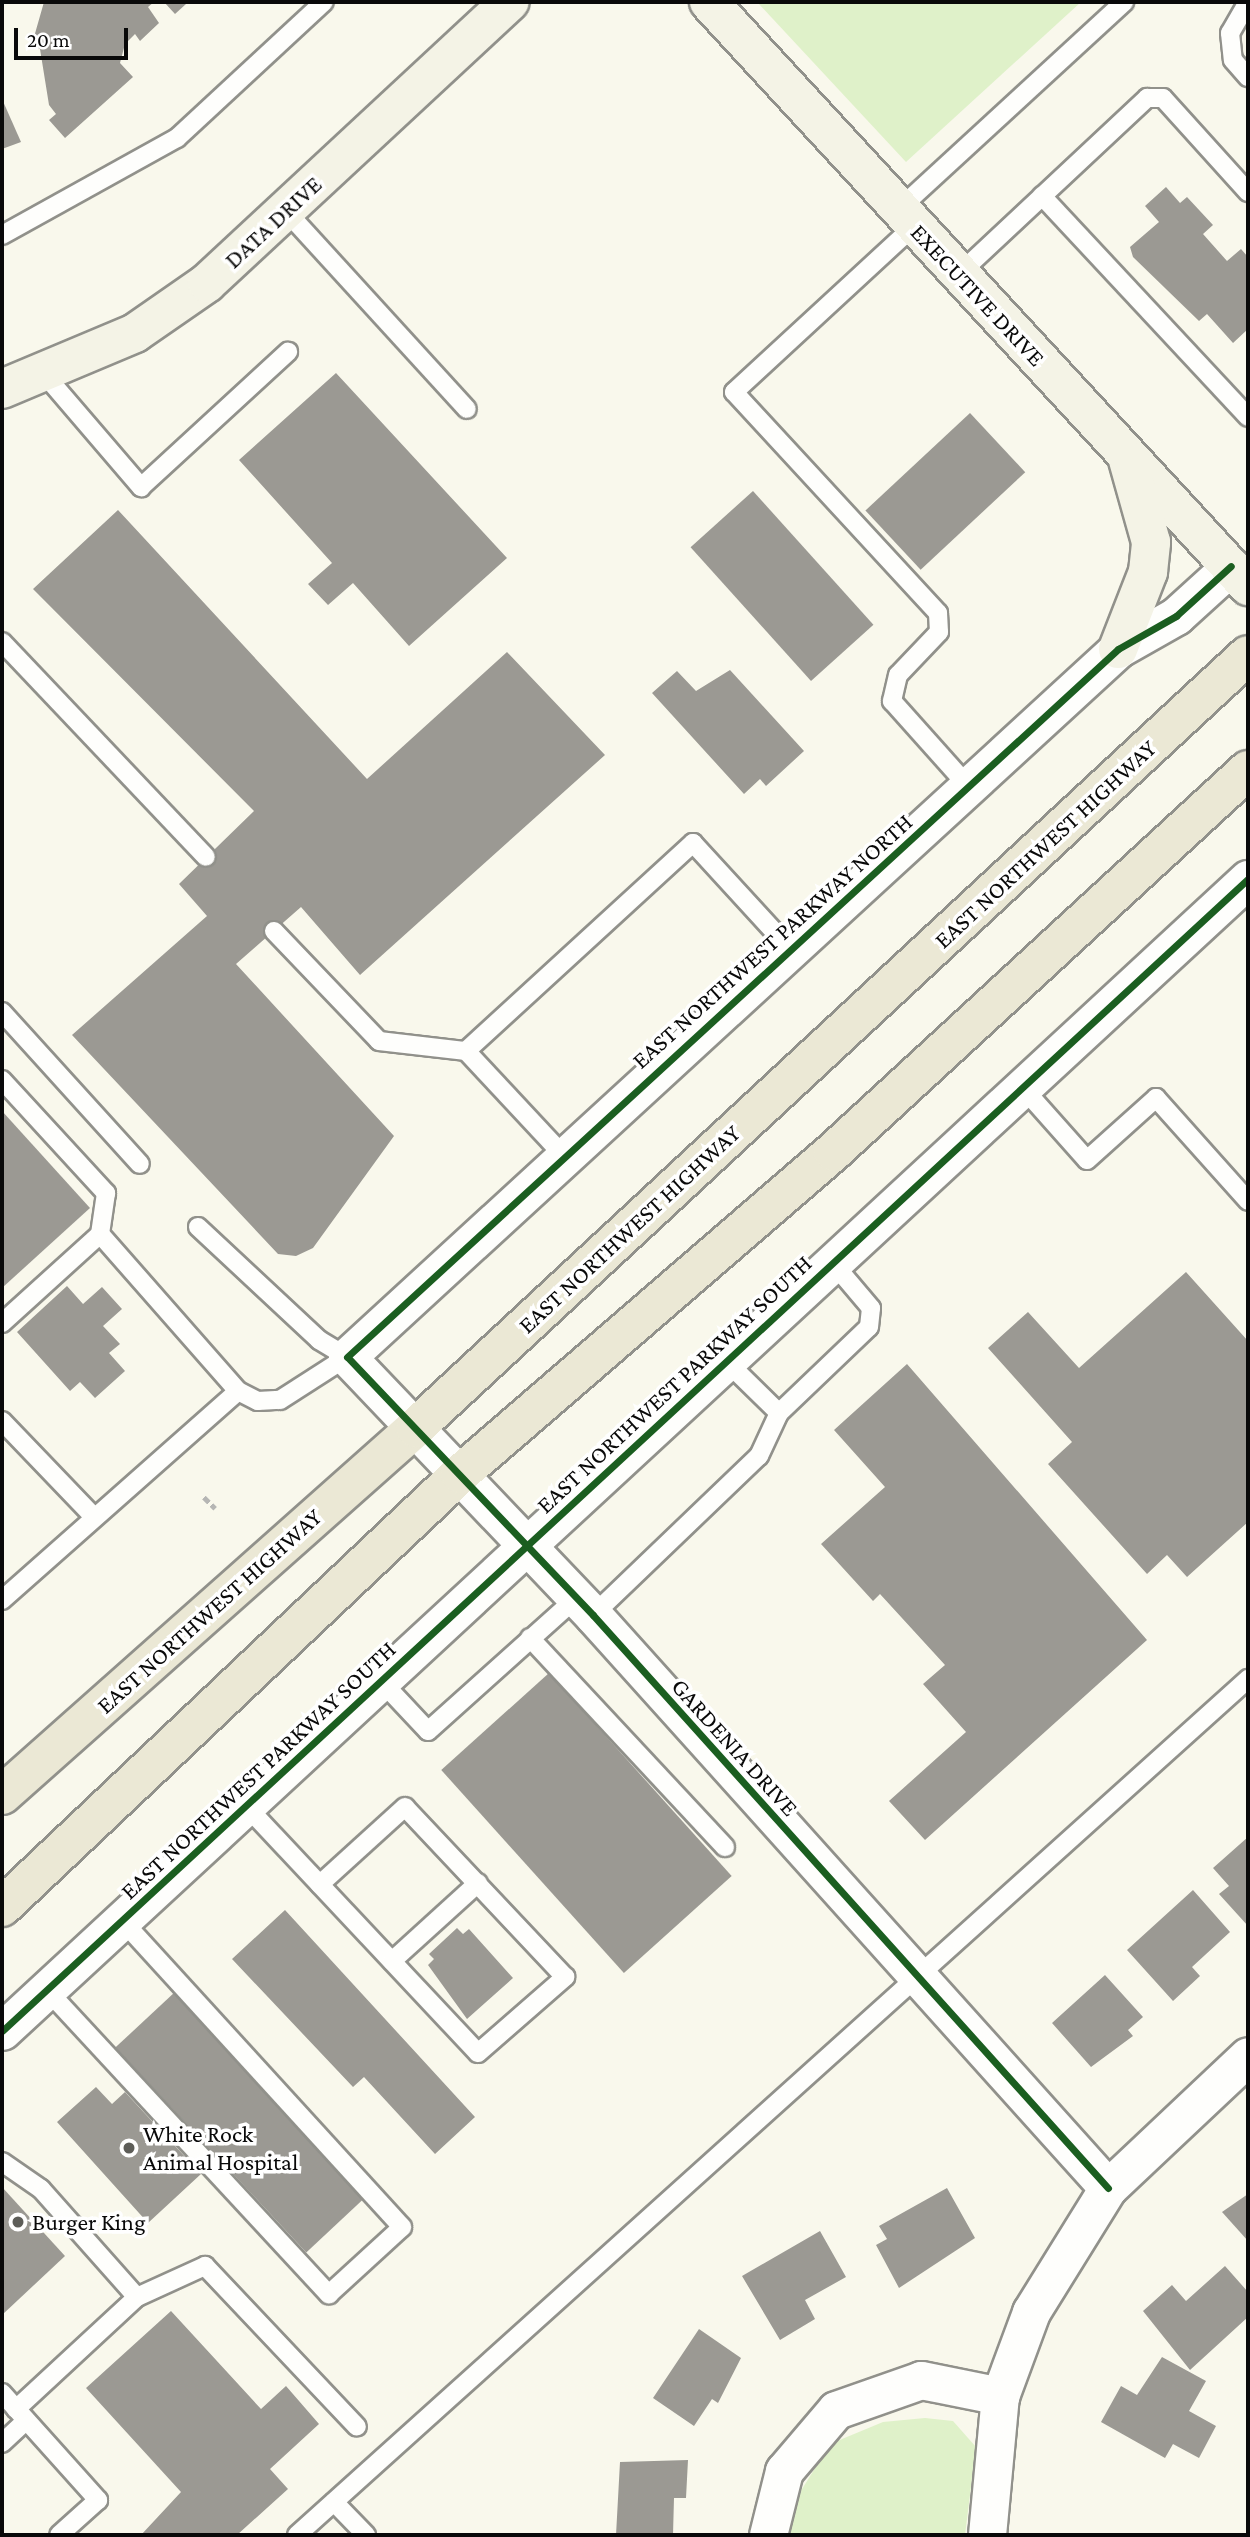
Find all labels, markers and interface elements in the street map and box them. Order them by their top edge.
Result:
scale bar [18,14,131,58]
text: 20 m [27,28,70,52]
street label: DATA DRIVE [218,170,328,274]
street label: EXECUTIVE DRIVE [905,218,1051,372]
street label: EAST NORTHWEST HIGHWAY [928,734,1162,954]
street label: EAST NORTHWEST PARKWAY NORTH [626,807,918,1075]
street label: EAST NORTHWEST HIGHWAY [512,1119,746,1339]
street label: EAST NORTHWEST PARKWAY SOUTH [530,1249,818,1519]
street label: EAST NORTHWEST HIGHWAY [91,1502,327,1720]
street label: EAST NORTHWEST PARKWAY SOUTH [114,1635,402,1905]
street label: GARDENIA DRIVE [666,1672,804,1822]
place label: White Rock Animal Hospital [143,2120,298,2176]
marker: White Rock Animal Hospital [121,2140,137,2156]
place label: Burger King [32,2208,146,2236]
marker: Burger King [10,2214,26,2230]

